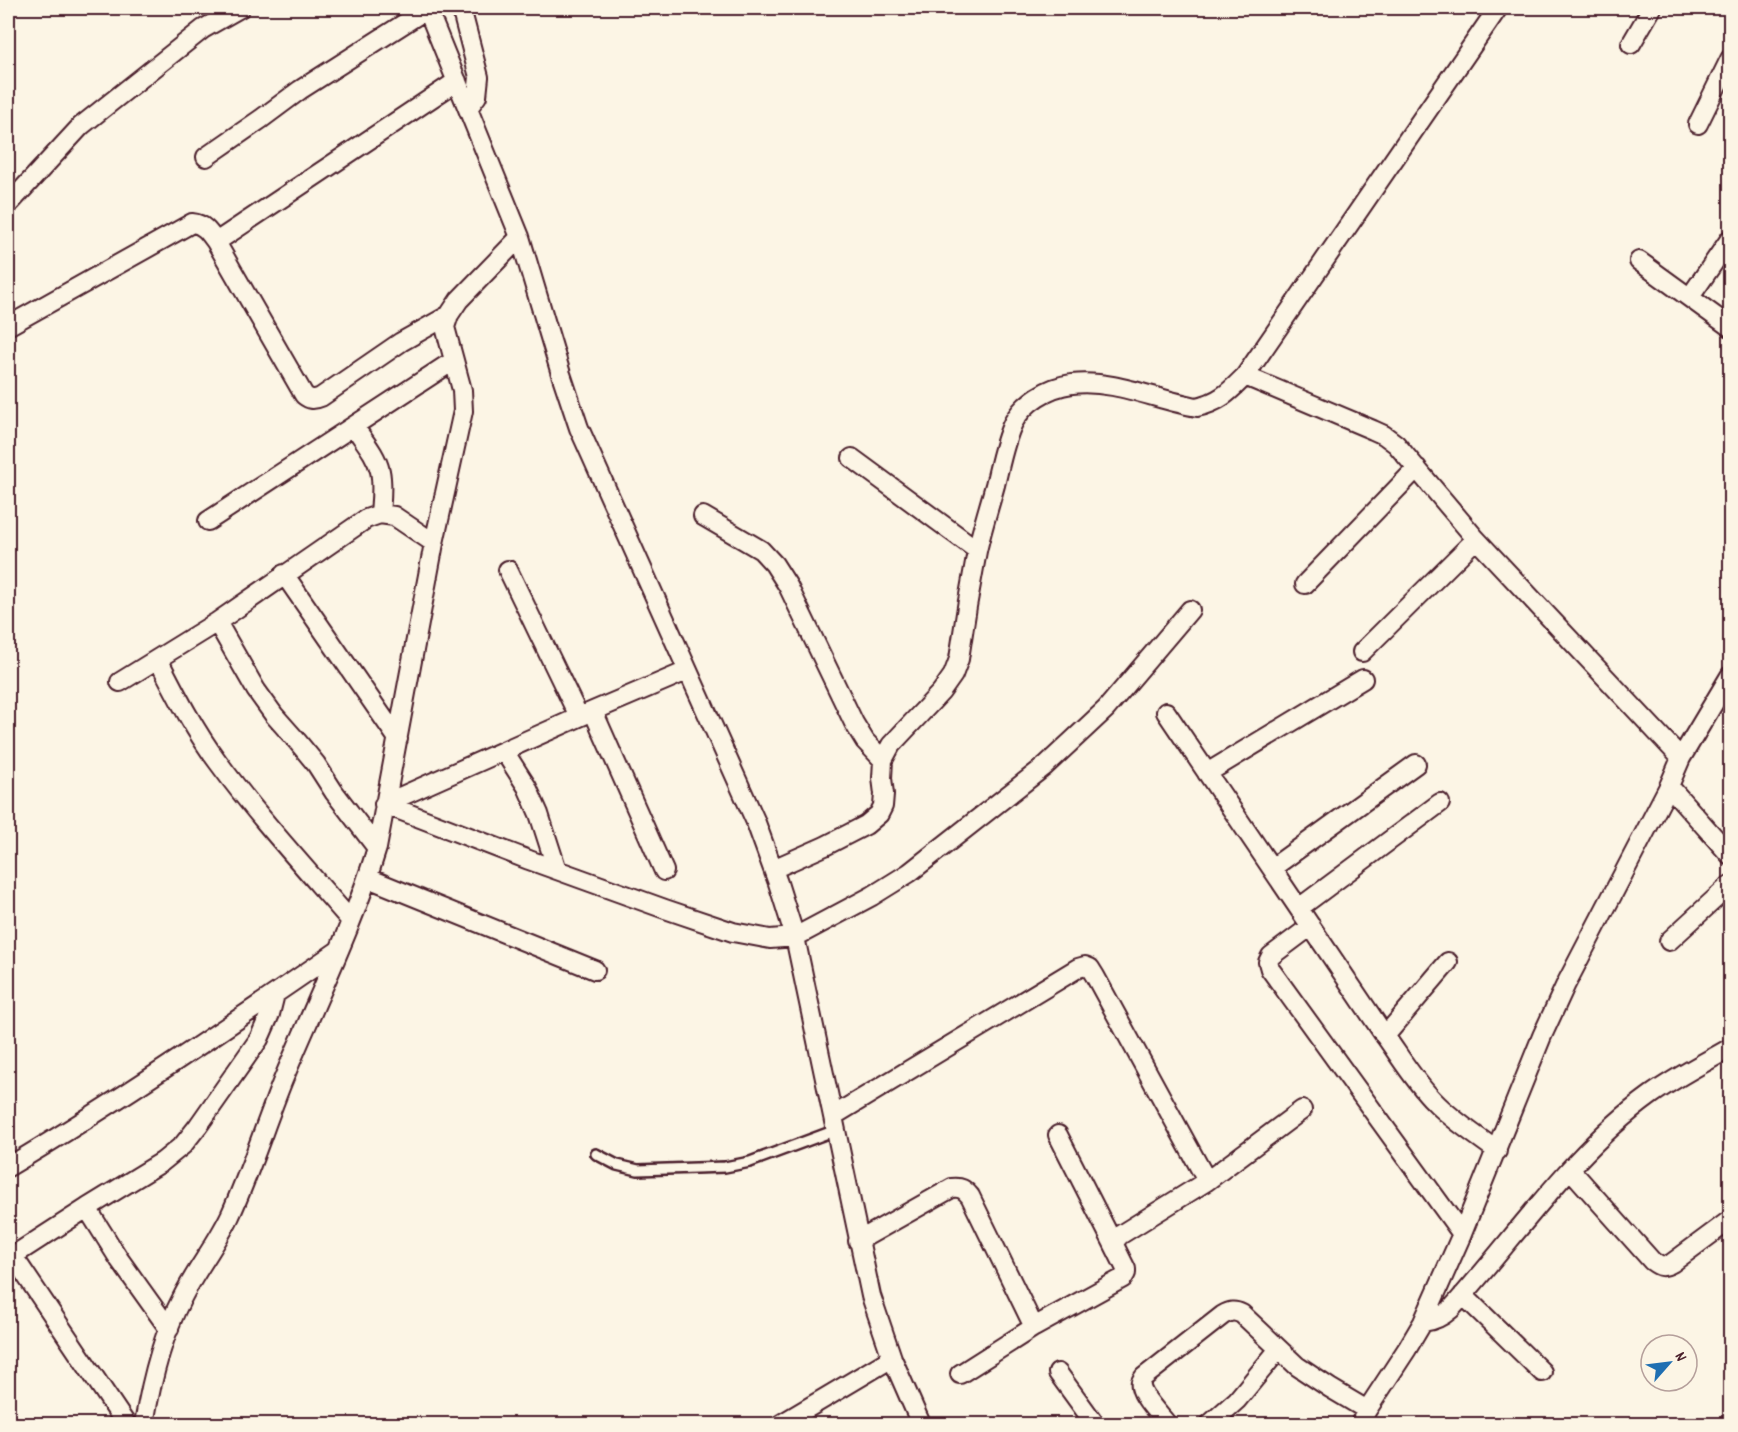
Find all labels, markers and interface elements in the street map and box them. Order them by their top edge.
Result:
north arrow [1639,1333,1699,1393]
text: N [1668,1348,1692,1366]

